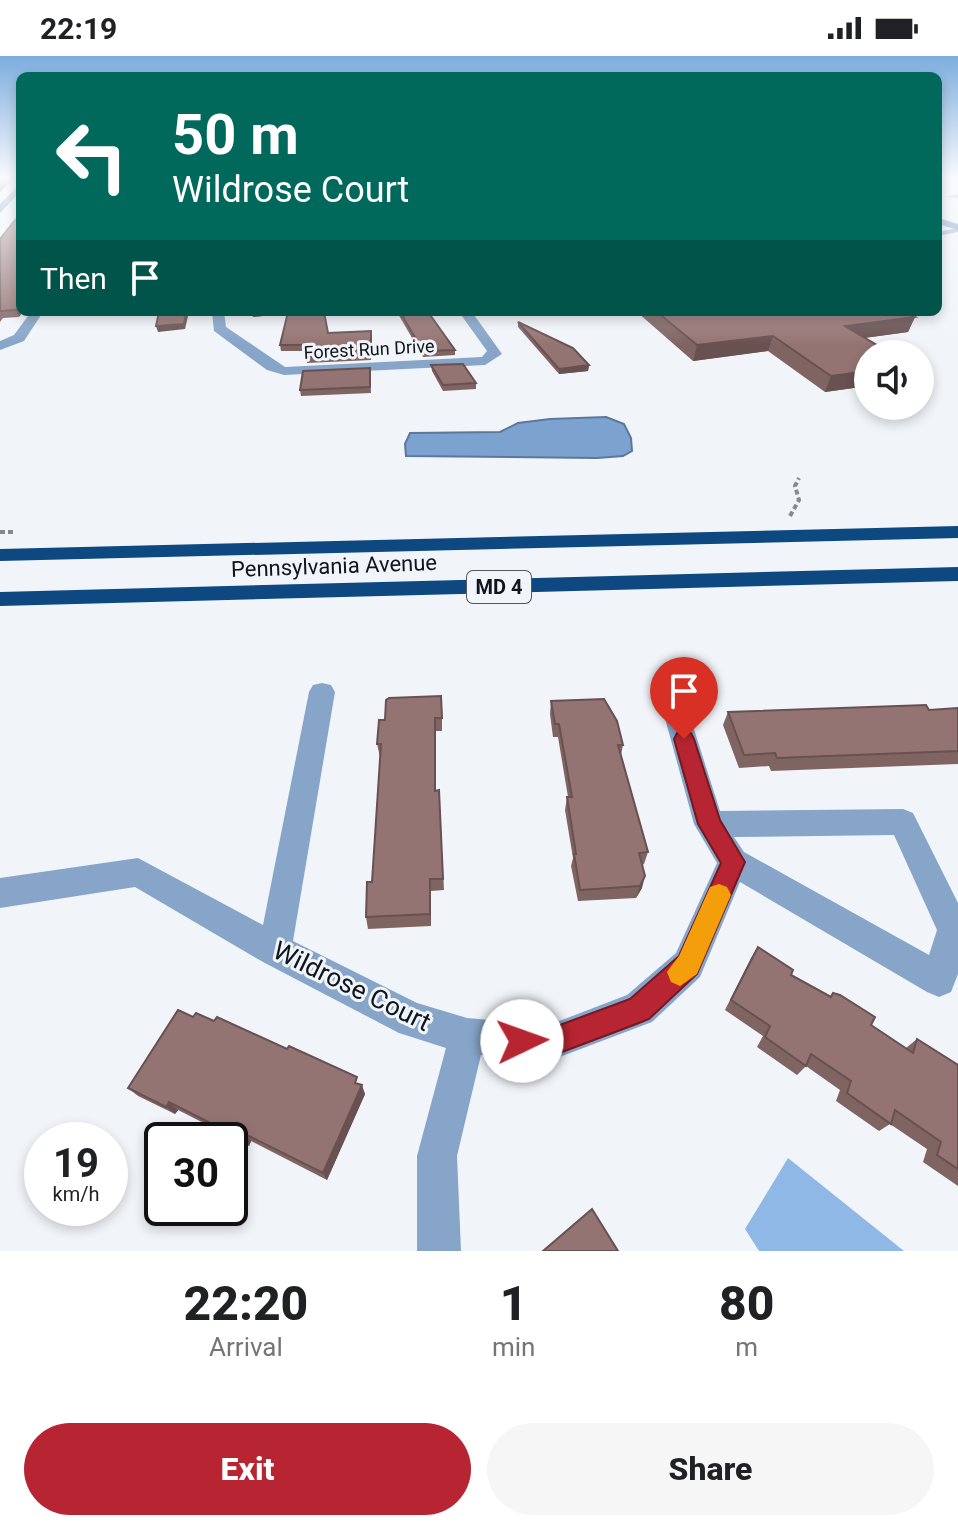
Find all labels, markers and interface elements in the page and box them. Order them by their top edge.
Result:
text: 22:19 [40,11,117,46]
text: 50 m [172,102,299,168]
icon: left [40,104,144,208]
text: Wildrose Court [172,169,409,211]
icon: arrive [123,256,167,300]
text: Then [40,261,107,296]
street label: Forest Run Drive [303,335,435,363]
map controls [854,340,934,420]
button: sound [854,340,934,420]
street label: Pennsylvania Avenue [231,550,437,582]
road number: MD 4 [467,571,531,603]
pin [650,657,718,739]
icon: arrive [662,669,706,713]
street label: Wildrose Court [268,935,436,1037]
position arrow [480,999,564,1083]
speed limit sign: 30 [144,1122,248,1226]
text: 19 [53,1140,99,1187]
text: km/h [53,1182,99,1206]
text: 22:20 [184,1275,308,1332]
text: 1 [500,1275,527,1332]
text: 80 [719,1275,774,1332]
text: Arrival [209,1332,283,1362]
text: min [492,1332,535,1362]
text: m [735,1332,758,1362]
button: Exit [24,1423,471,1515]
button: Share [487,1423,934,1515]

